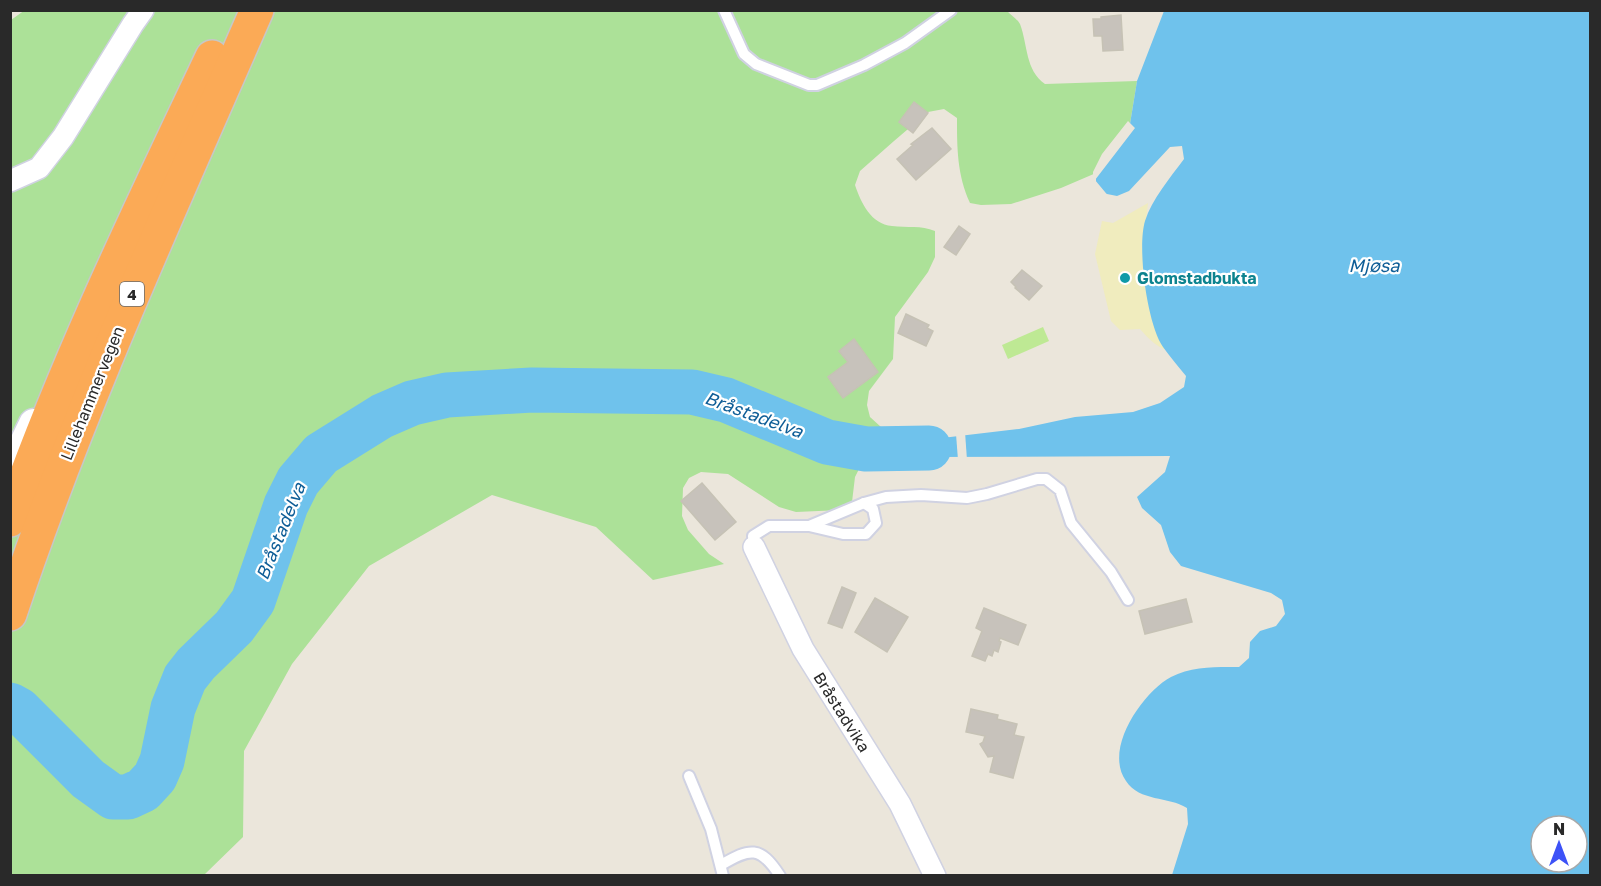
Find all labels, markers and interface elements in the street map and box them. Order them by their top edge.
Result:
water label: Mjøsa [1349,254,1400,276]
place label: Glomstadbukta [1137,268,1257,288]
marker: Glomstadbukta [1118,271,1132,285]
road number: 4 [120,282,144,306]
street label: Lillehammervegen [56,323,128,463]
water label: Bråstadelva [702,386,807,442]
water label: Bråstadelva [251,479,310,583]
street label: Bråstadvika [809,668,875,756]
north arrow [1529,814,1589,874]
text: N [1553,819,1565,839]

